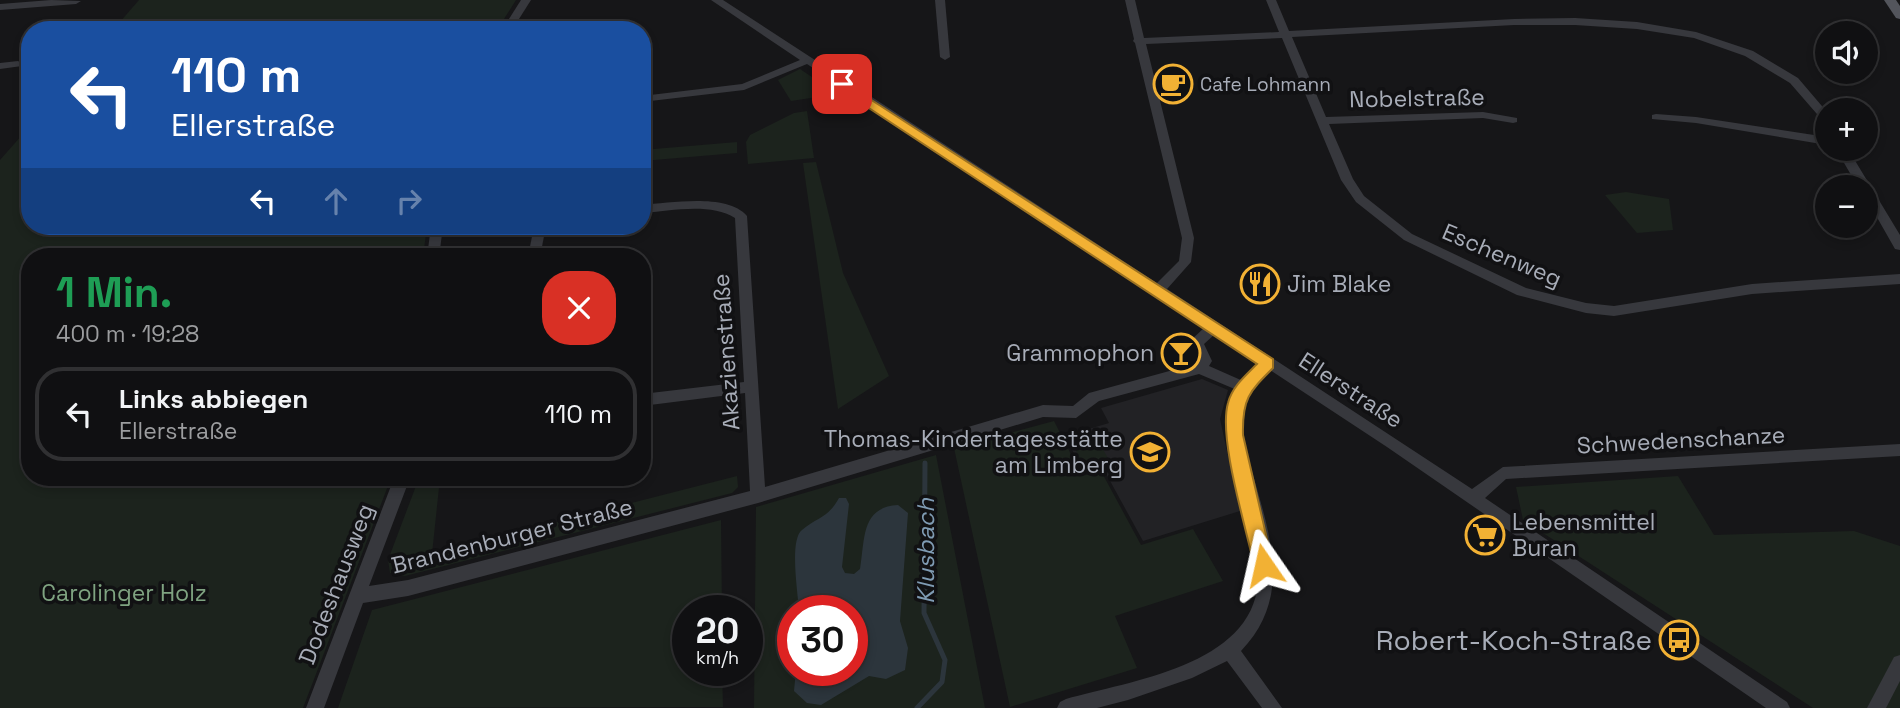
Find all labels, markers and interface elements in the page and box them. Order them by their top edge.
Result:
map controls [1815,21,1878,238]
button: sound [1815,21,1878,84]
text: 110 m [171,44,301,106]
icon: left [56,49,147,140]
pin [812,54,872,114]
cafe icon: Cafe Lohmann [1152,63,1194,105]
icon: arrive [823,65,861,103]
place label: Cafe Lohmann [1200,72,1331,97]
street label: Nobelstraße [1349,82,1485,114]
button: + [1815,98,1878,161]
text: Ellerstraße [171,105,336,145]
button: − [1815,175,1878,238]
icon: left [244,182,282,220]
icon: ahead [317,182,355,220]
icon: right [390,182,428,220]
street label: Eschenweg [1438,216,1566,294]
restaurant icon: Jim Blake [1239,263,1281,305]
text: 1 Min. [56,266,172,319]
place label: Jim Blake [1287,269,1391,299]
button: close [542,271,616,345]
street label: Akazienstraße [706,273,746,431]
text: 400 m · 19:28 [56,319,199,349]
bar icon: Grammophon [1160,332,1202,374]
place label: Grammophon [1006,338,1154,368]
street label: Ellerstraße [1293,345,1409,435]
text: Links abbiegen [119,382,308,416]
icon: left [60,395,98,433]
text: 110 m [545,397,612,431]
text: Ellerstraße [119,416,237,446]
street label: Schwedenschanze [1576,420,1786,460]
place label: Thomas-Kindertagesstätte am Limberg [824,424,1123,480]
school or university icon: Thomas-Kindertagesstätte am Limberg [1129,431,1171,473]
street label: Brandenburger Straße [388,491,636,581]
water label: Klusbach [910,497,941,604]
street label: Dodeshausweg [292,499,380,669]
place label: Lebensmittel Buran [1512,507,1655,563]
supermarket icon: Lebensmittel Buran [1464,514,1506,556]
position arrow [1227,528,1301,602]
park label: Carolinger Holz [41,578,207,608]
speed limit sign: 30 [777,595,868,686]
text: 20 [696,609,739,653]
bus stop icon: Robert-Koch-Straße [1658,619,1700,661]
place label: Robert-Koch-Straße [1376,622,1652,658]
text: km/h [696,646,739,669]

